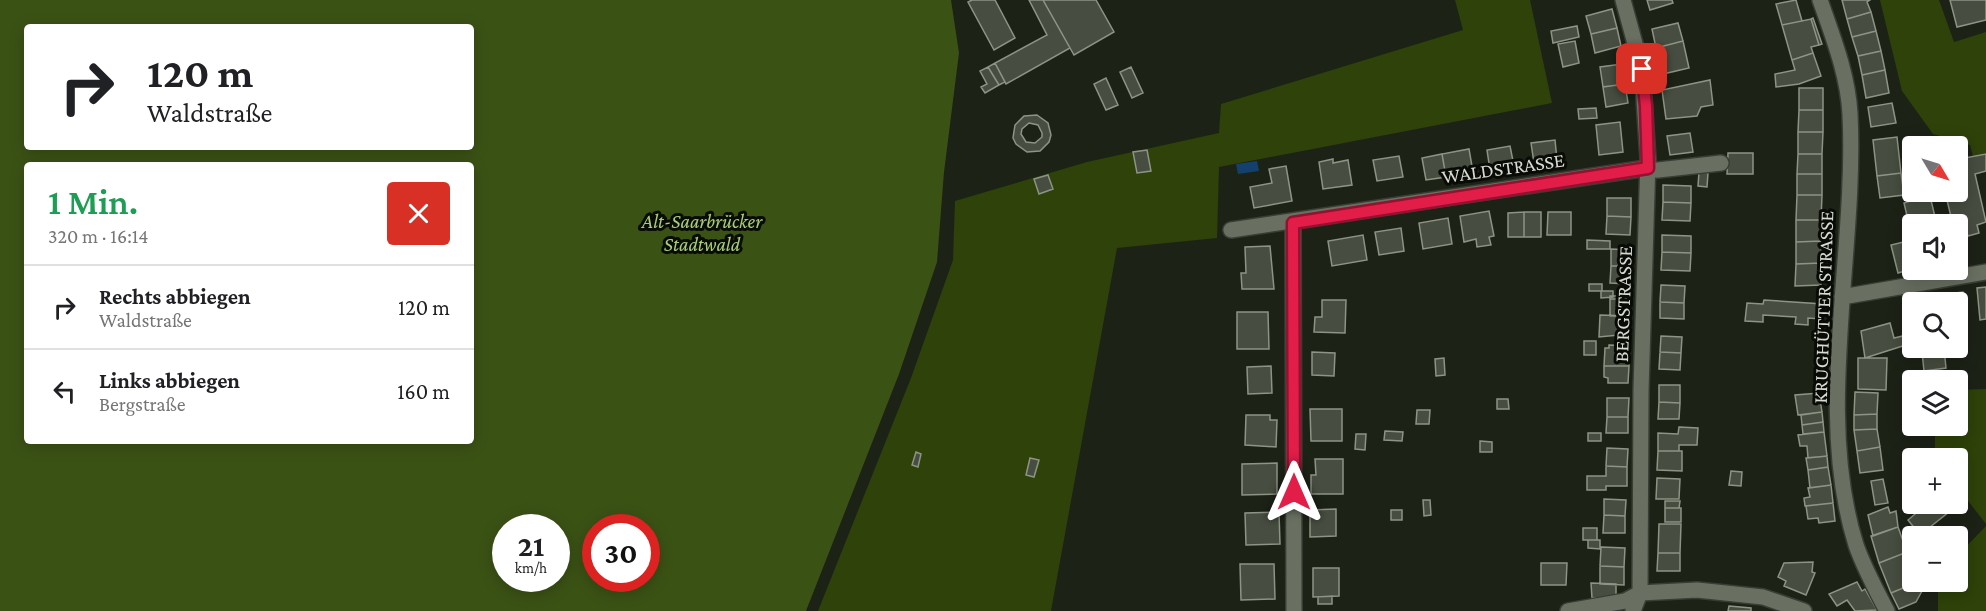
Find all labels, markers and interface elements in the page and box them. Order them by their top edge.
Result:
pin [1616,43,1667,94]
icon: right [48,48,126,126]
text: 120 m [147,49,253,96]
icon: arrive [1625,52,1658,85]
text: Waldstraße [147,98,272,128]
north arrow [1902,136,1968,202]
map controls [1902,136,1968,592]
street label: WALDSTRASSE [1440,148,1566,188]
text: 1 Min. [48,182,138,222]
button: close [387,182,450,245]
park label: Alt-Saarbrücker Stadtwald [641,210,763,255]
street label: KRUGHÜTTER STRASSE [1809,210,1837,404]
button: sound [1902,214,1968,280]
text: 320 m · 16:14 [48,225,149,247]
street label: BERGSTRASSE [1610,245,1636,363]
text: Rechts abbiegen [99,284,251,309]
icon: right [48,291,81,324]
button: search [1902,292,1968,358]
text: 120 m [398,295,450,320]
text: Waldstraße [99,309,192,331]
text: Links abbiegen [99,368,240,393]
button: layers [1902,370,1968,436]
icon: left [48,375,81,408]
text: 160 m [397,379,450,404]
text: Bergstraße [99,393,185,415]
button: + [1902,448,1968,514]
position arrow [1262,460,1326,524]
speed limit sign: 30 [582,514,660,592]
button: − [1902,526,1968,592]
text: 21 [518,529,544,562]
text: km/h [515,560,547,576]

